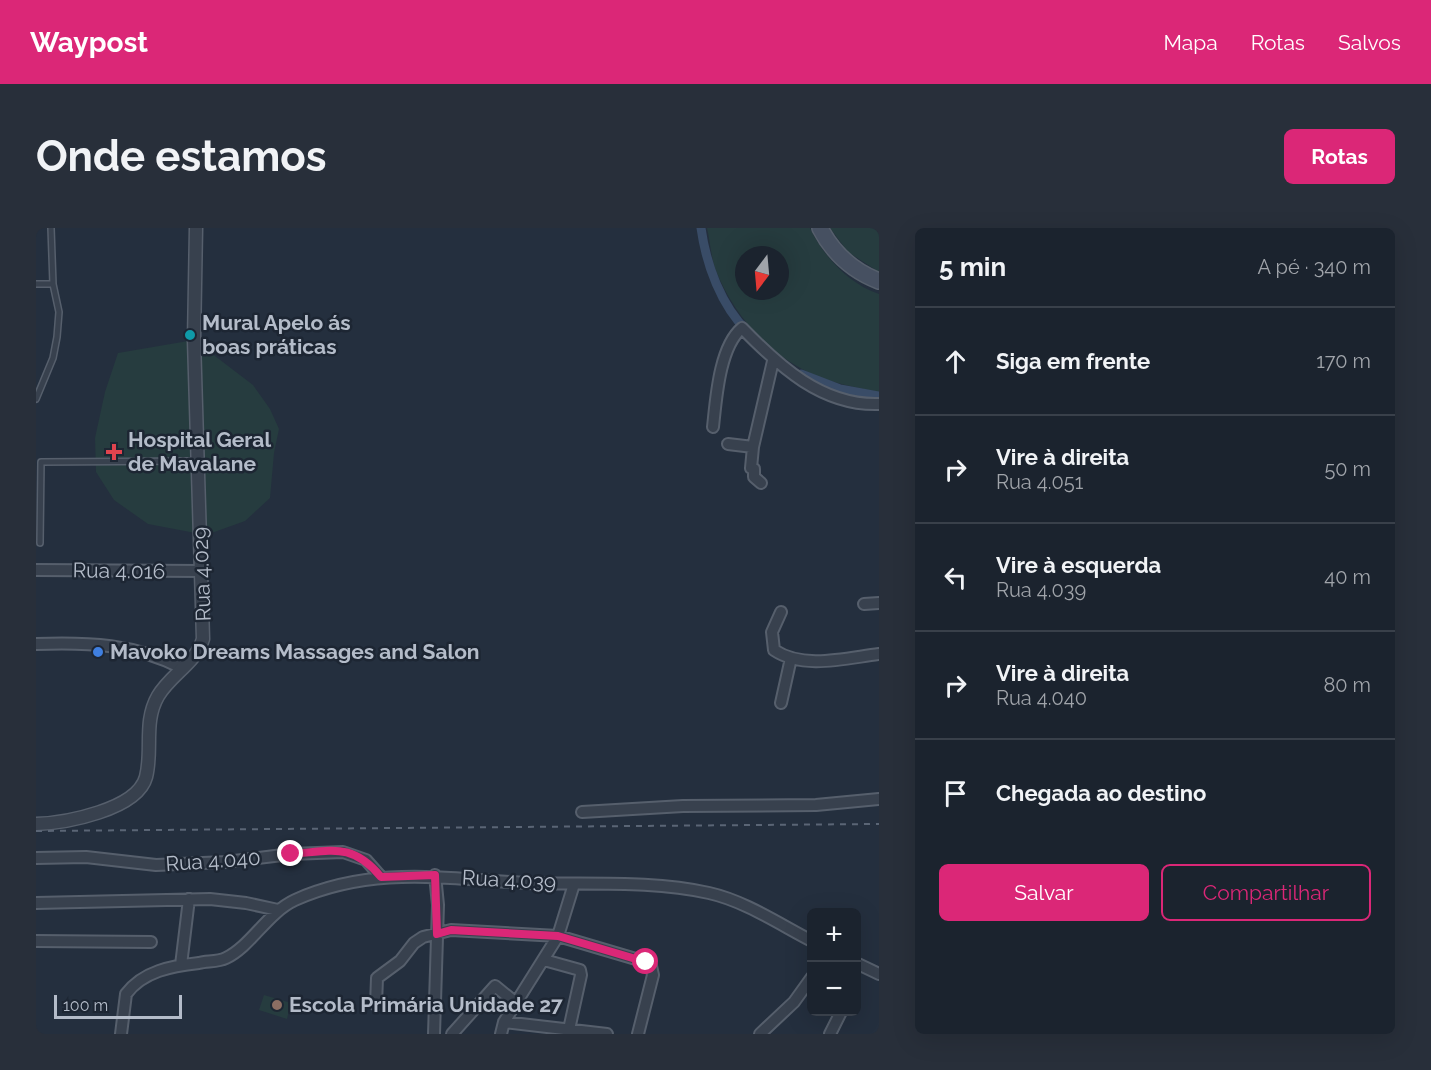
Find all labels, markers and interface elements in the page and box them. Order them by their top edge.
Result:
text: Waypost [30,26,148,59]
text: Mapa [1164,30,1218,55]
text: Rotas [1251,30,1305,55]
text: Salvos [1338,30,1401,55]
button: Rotas [1284,129,1395,184]
text: Onde estamos [36,132,327,181]
north arrow [735,246,789,300]
text: 5 min [939,252,1006,282]
text: A pé · 340 m [1258,255,1371,279]
place label: Mural Apelo ás boas práticas [202,310,351,359]
marker: Mural Apelo ás boas práticas [183,328,197,342]
icon: ahead [939,345,972,378]
text: Siga em frente [996,348,1150,374]
text: 170 m [1316,349,1371,373]
place label: Hospital Geral de Mavalane [128,427,271,476]
marker: Hospital Geral de Mavalane [105,443,123,461]
text: Vire à direita [996,444,1129,470]
icon: right [939,453,972,486]
text: 50 m [1324,457,1371,481]
text: Rua 4.051 [996,470,1083,494]
street label: Rua 4.029 [187,526,216,622]
text: Vire à esquerda [996,552,1161,578]
street label: Rua 4.016 [72,557,166,584]
icon: left [939,561,972,594]
text: 40 m [1324,565,1371,589]
text: Rua 4.039 [996,578,1086,602]
place label: Mavoko Dreams Massages and Salon [110,639,480,664]
marker: Mavoko Dreams Massages and Salon [91,645,105,659]
text: Vire à direita [996,660,1129,686]
icon: right [939,669,972,702]
text: 80 m [1323,673,1371,697]
text: Rua 4.040 [996,686,1087,710]
icon: arrive [939,777,972,810]
text: Chegada ao destino [996,780,1206,806]
route end [277,840,303,866]
street label: Rua 4.040 [164,845,261,876]
button: Salvar [939,864,1149,921]
button: Compartilhar [1161,864,1371,921]
street label: Rua 4.039 [461,865,557,894]
map controls [807,908,861,1016]
button: + [807,908,861,962]
route start [632,948,658,974]
button: − [807,962,861,1016]
scale bar [54,992,182,1020]
place label: Escola Primária Unidade 27 [289,992,563,1017]
text: 100 m [63,996,108,1015]
marker: Escola Primária Unidade 27 [270,998,284,1012]

